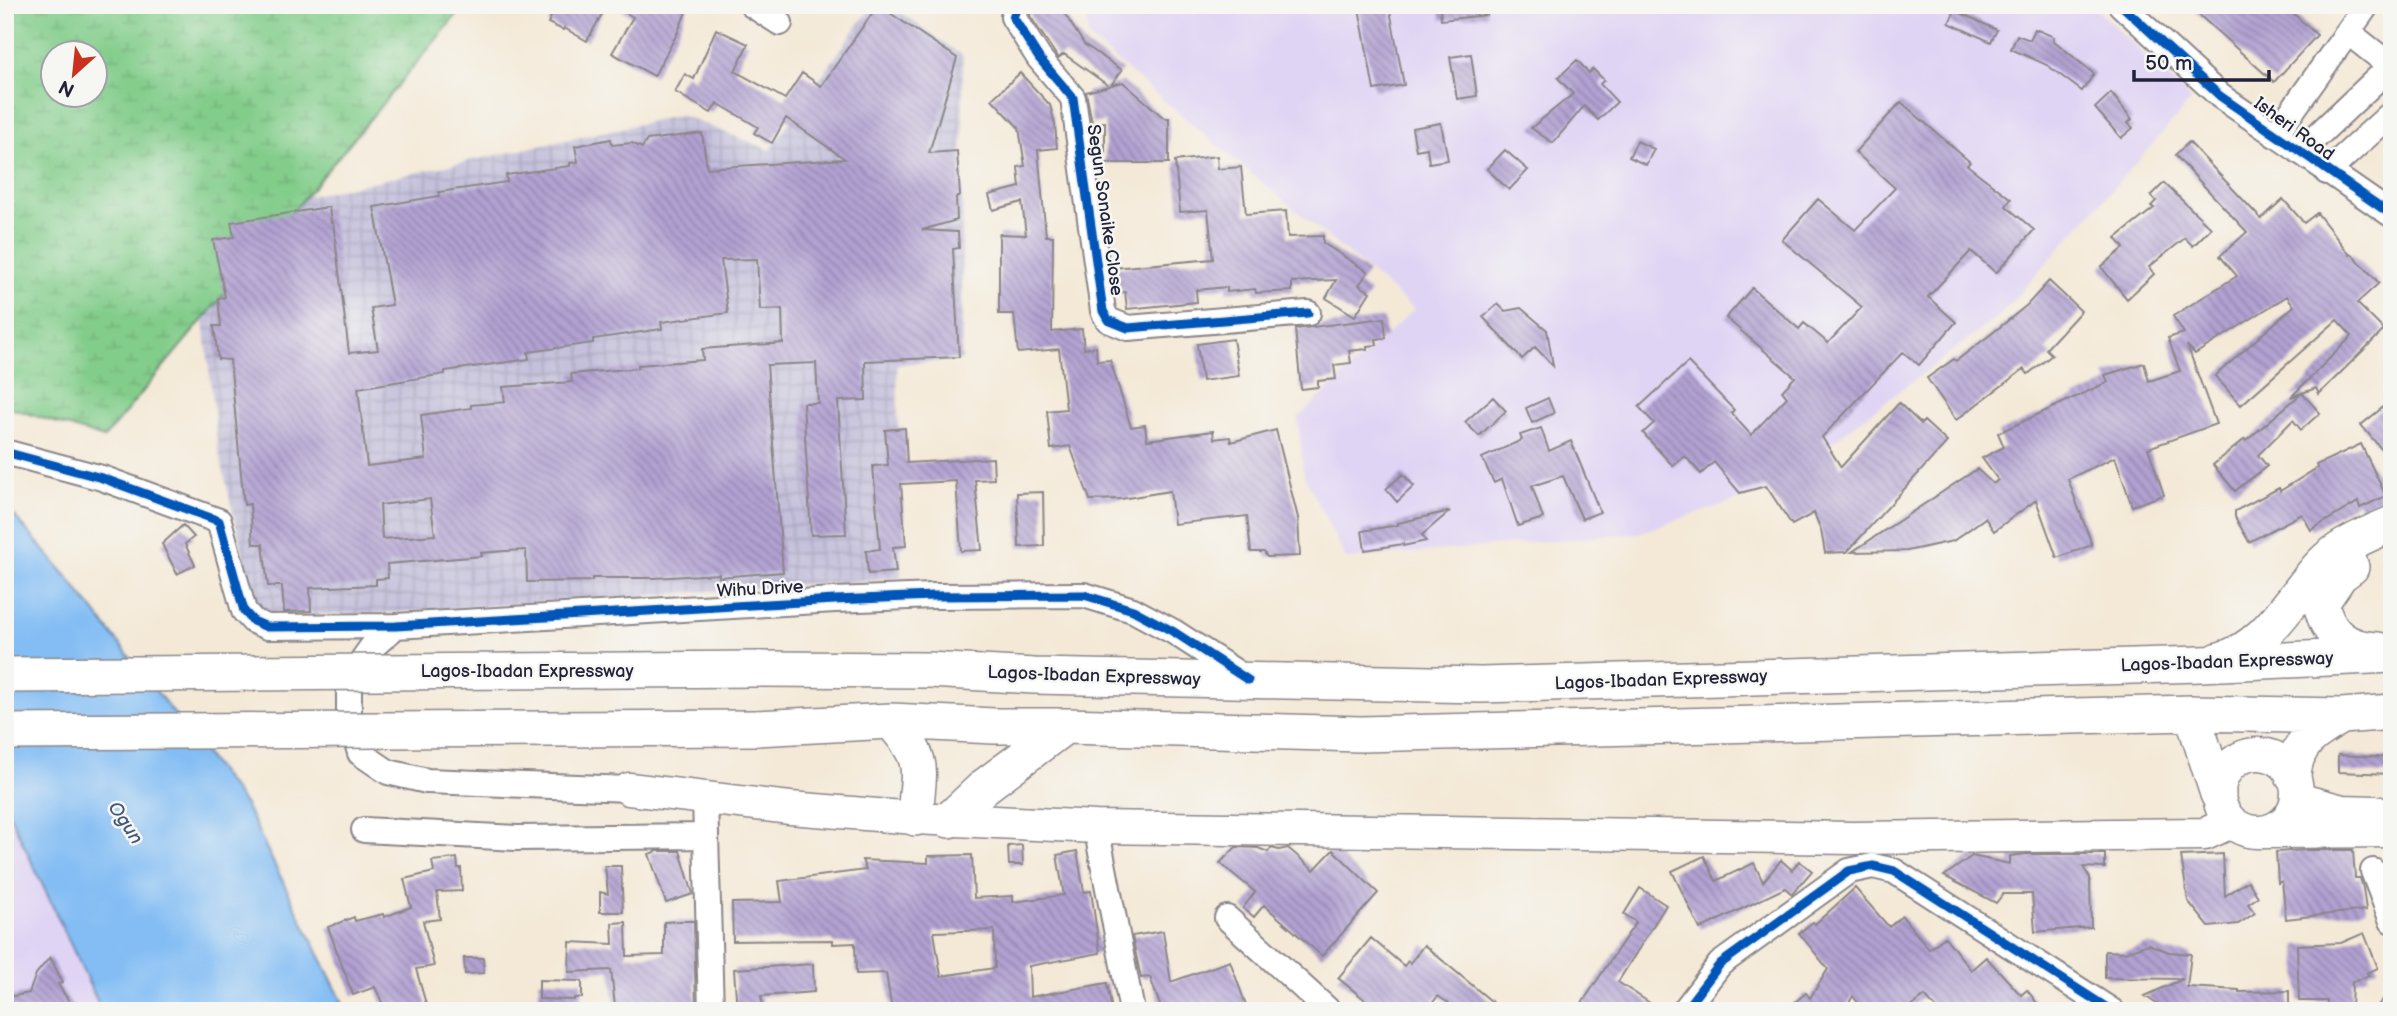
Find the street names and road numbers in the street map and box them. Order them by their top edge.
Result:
street label: Isheri Road [2250,93,2338,165]
street label: Segun Sonaike Close [1083,123,1127,297]
street label: Wihu Drive [716,576,804,602]
street label: Lagos-Ibadan Expressway [2120,648,2335,676]
street label: Lagos-Ibadan Expressway [420,661,634,682]
street label: Lagos-Ibadan Expressway [987,662,1202,690]
street label: Lagos-Ibadan Expressway [1554,666,1769,694]

